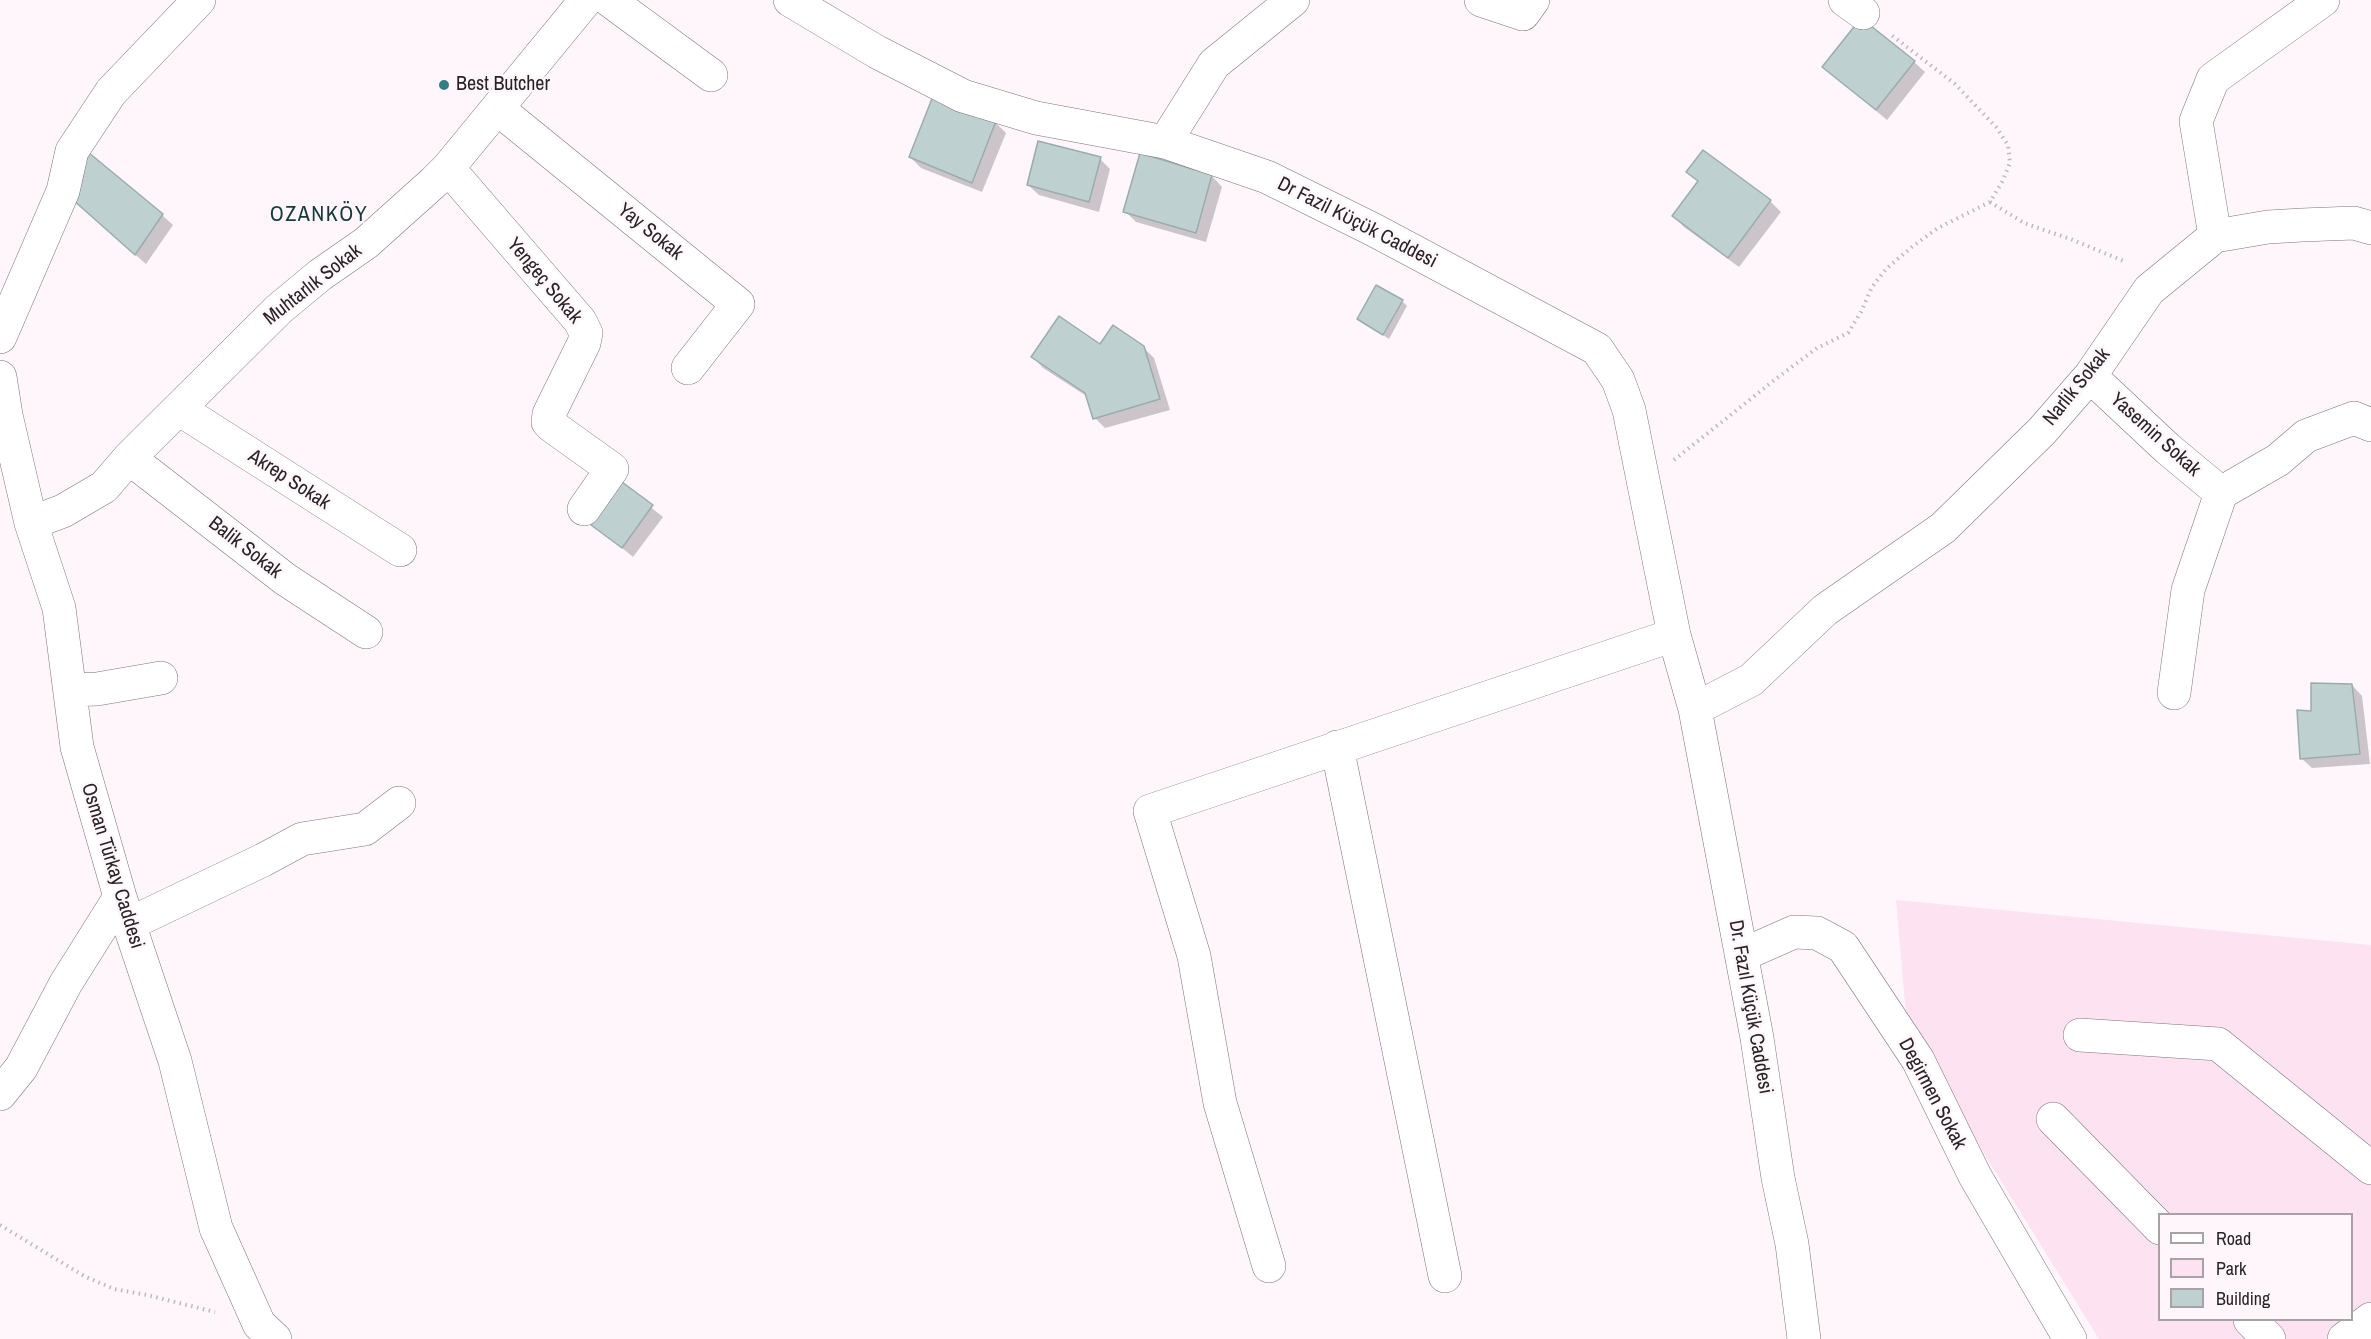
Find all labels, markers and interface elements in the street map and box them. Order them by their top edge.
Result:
place label: Best Butcher [456,73,550,97]
marker: Best Butcher [437,78,451,92]
street label: Dr Fazil Kϋçϋk Caddesi [1273,172,1441,274]
street label: Yay Sokak [612,198,688,266]
district label: OZANKÖY [270,202,368,228]
street label: Yengeç Sokak [501,233,587,329]
street label: Muhtarlık Sokak [259,239,367,331]
street label: Narlik Sokak [2038,343,2116,431]
street label: Yasemin Sokak [2105,388,2205,482]
street label: Akrep Sokak [243,445,335,515]
street label: Balik Sokak [203,512,287,584]
street label: Osman Türkay Caddesi [75,780,149,952]
street label: Dr. Fazıl Küçük Caddesi [1723,918,1777,1096]
street label: Degirmen Sokak [1893,1034,1971,1154]
legend [2158,1213,2353,1321]
text: Road [2216,1226,2251,1251]
text: Park [2216,1256,2246,1281]
text: Building [2216,1286,2270,1311]

